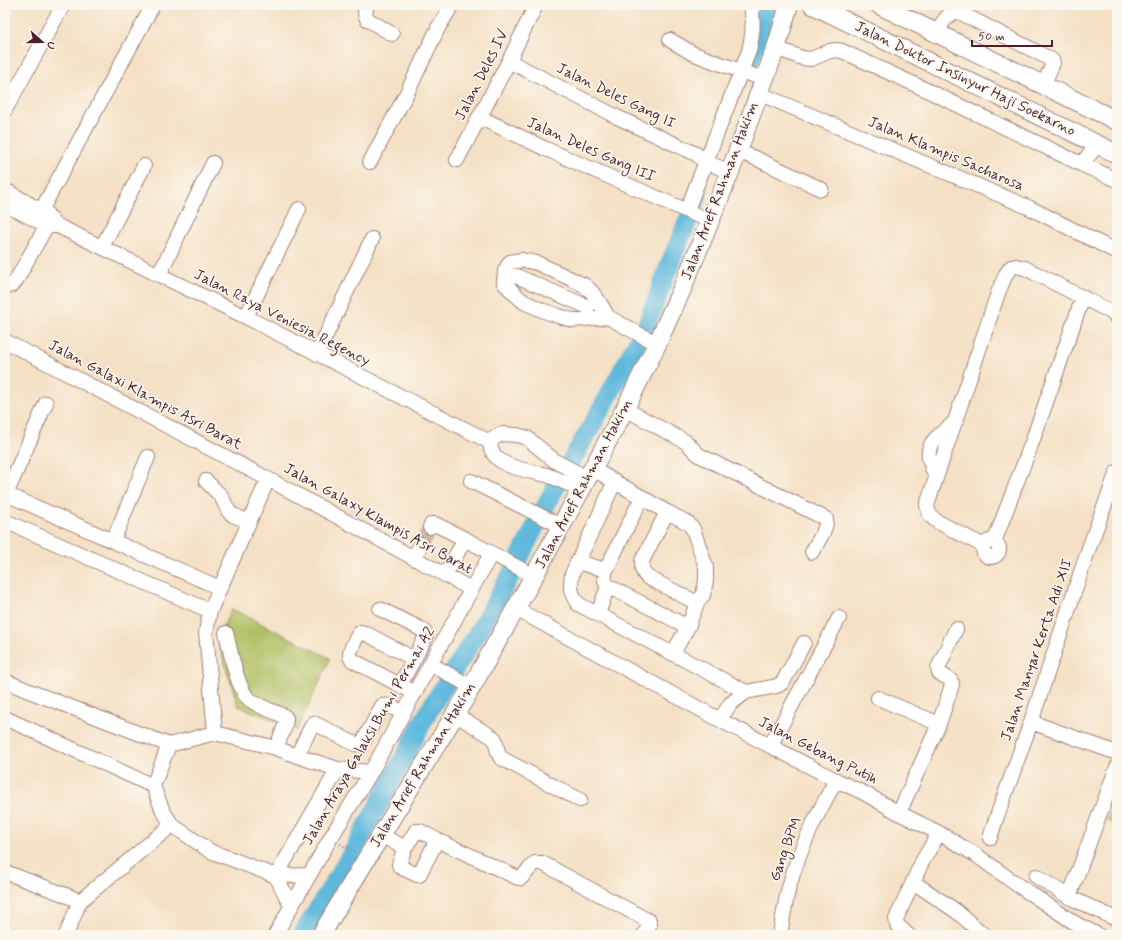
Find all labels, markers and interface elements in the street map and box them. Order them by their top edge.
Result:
street label: Jalan Doktor Insinyur Haji Soekarno [851,17,1079,141]
north arrow [22,22,62,62]
scale bar [972,22,1052,48]
street label: Jalan Deles IV [451,26,514,124]
text: 50 m [978,29,1005,45]
text: U [43,39,58,51]
street label: Jalan Deles Gang II [553,58,679,134]
street label: Jalan Arief Rahman Hakim [677,99,763,283]
street label: Jalan Klampis Sacharosa [865,112,1027,196]
street label: Jalan Deles Gang III [523,113,659,188]
street label: Jalan Raya Veniesia Regency [190,265,374,372]
street label: Jalan Galaxi Klampis Asri Barat [45,335,245,455]
street label: Jalan Arief Rahman Hakim [531,396,637,572]
street label: Jalan Galaxy Klampis Asri Barat [280,459,476,579]
street label: Jalan Manyar Kerta Adi XII [996,556,1078,744]
street label: Jalan Araya Galaksi Bumi Permai A2 [298,623,440,849]
street label: Jalan Arief Rahman Hakim [366,679,480,851]
street label: Jalan Gebang Putih [755,712,881,790]
street label: Gang BPM [765,814,808,884]

